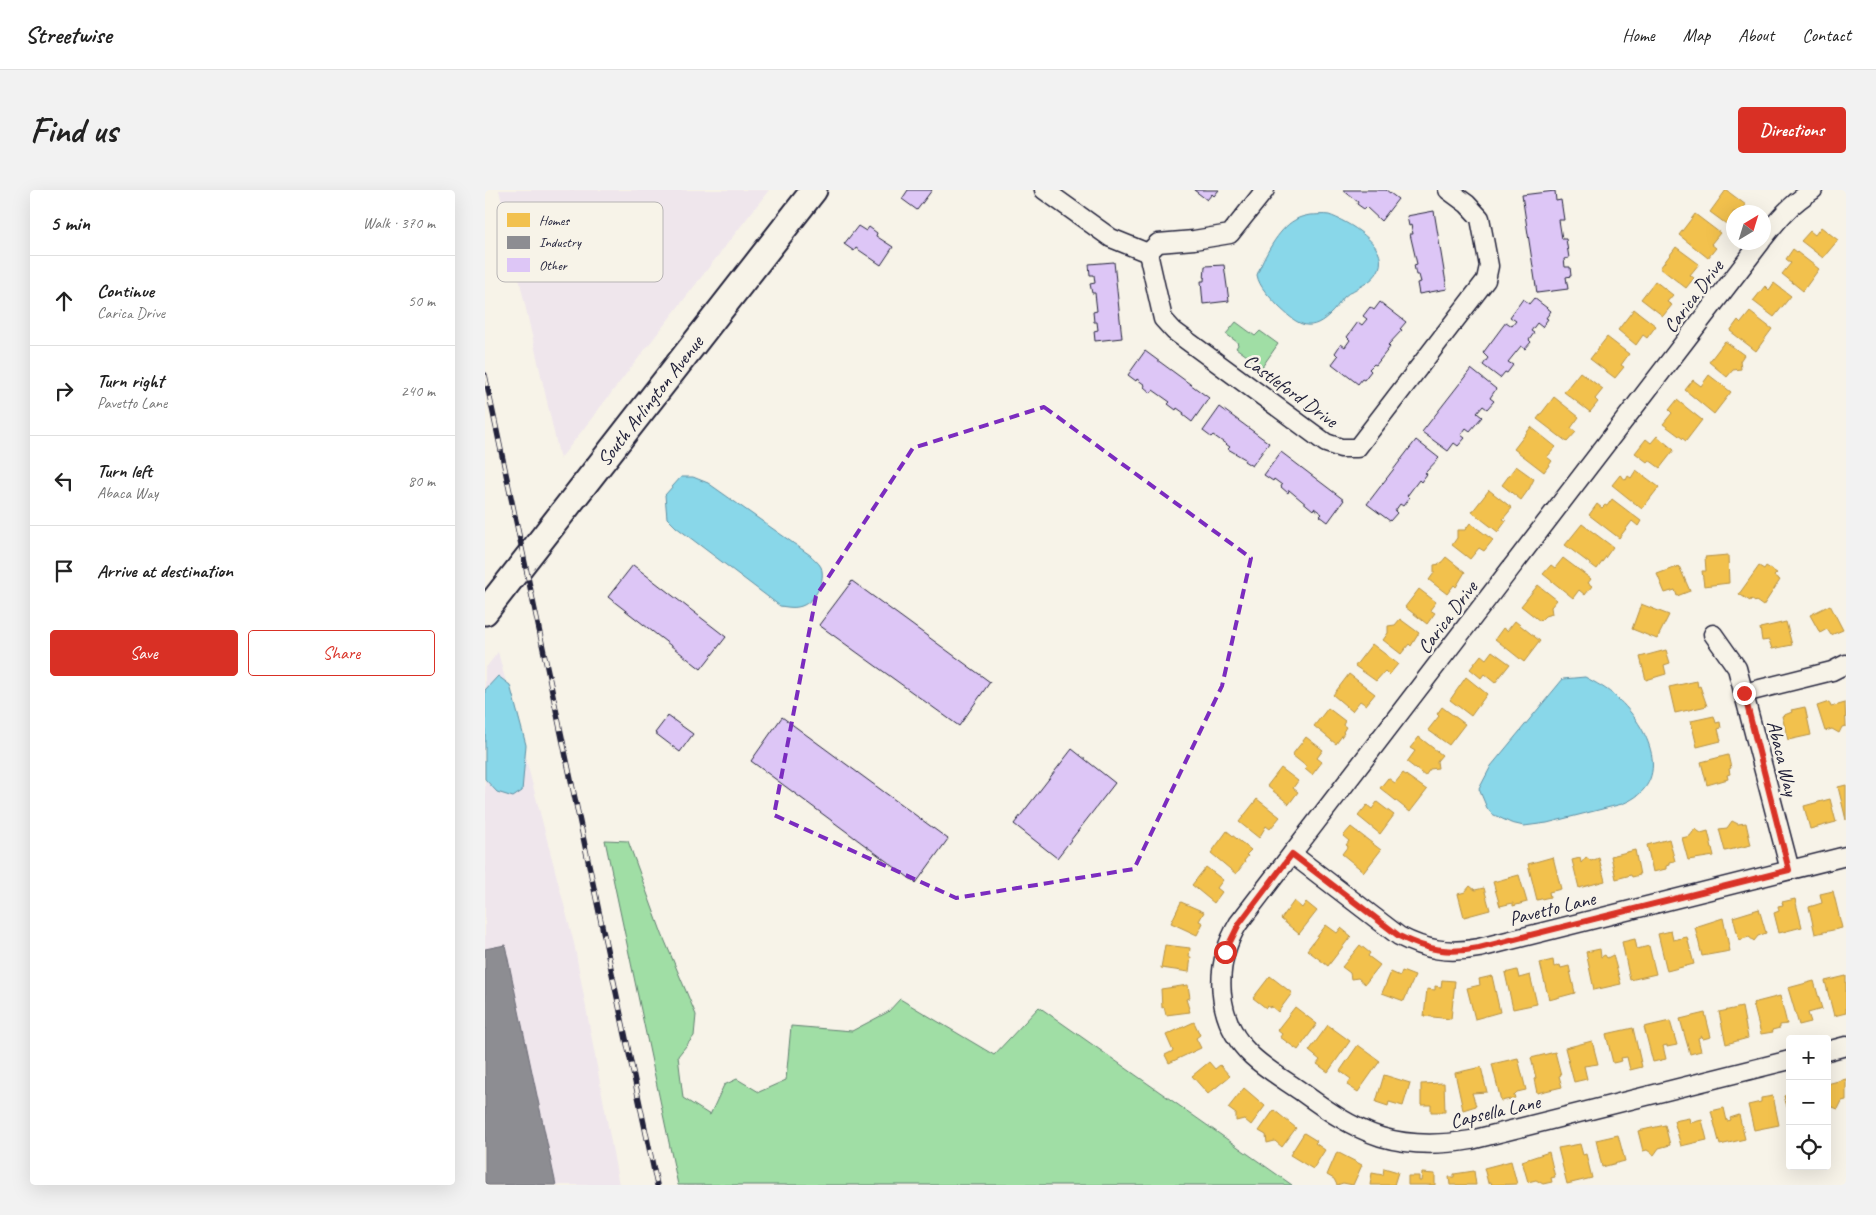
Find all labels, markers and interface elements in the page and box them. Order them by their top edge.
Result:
text: Streetwise [25,20,111,50]
text: Home [1622,24,1655,46]
text: Map [1683,24,1710,46]
text: About [1738,24,1774,46]
text: Contact [1802,24,1851,46]
button: Directions [1738,107,1846,153]
text: Find us [30,108,117,153]
legend [497,202,663,282]
north arrow [1726,205,1771,250]
text: 5 min [50,210,90,236]
text: Homes [539,212,570,229]
text: Walk · 370 m [363,213,435,233]
text: Industry [539,234,582,251]
street label: Carica Drive [1658,254,1730,338]
text: Other [539,257,568,274]
text: Continue [97,279,154,303]
icon: ahead [50,287,78,315]
text: 50 m [408,291,435,311]
text: Carica Drive [97,303,165,323]
street label: South Arlington Avenue [592,330,710,471]
street label: Castleford Drive [1239,348,1344,434]
text: Turn right [97,369,164,393]
icon: right [50,377,78,405]
text: 240 m [401,381,435,401]
text: Pavetto Lane [97,393,167,413]
text: Turn left [97,459,152,483]
icon: left [50,467,78,495]
text: 80 m [408,471,435,491]
text: Abaca Way [97,483,158,503]
icon: arrive [50,557,78,585]
text: Arrive at destination [97,559,233,583]
street label: Carica Drive [1412,575,1484,659]
button: Save [50,630,238,676]
button: Share [248,630,435,676]
route end [1733,682,1756,705]
street label: Abaca Way [1761,718,1804,800]
street label: Pavetto Lane [1506,885,1599,931]
route start [1214,941,1237,964]
map controls [1786,1035,1831,1170]
button: + [1786,1035,1831,1080]
button: − [1786,1080,1831,1125]
street label: Capsella Lane [1448,1089,1544,1134]
button: locate [1786,1125,1831,1170]

